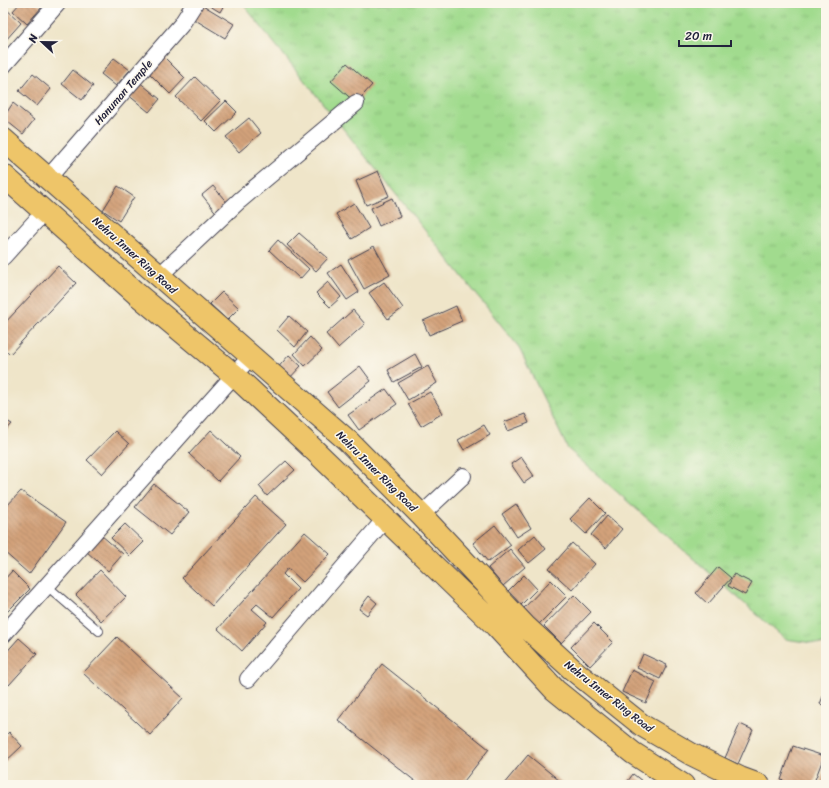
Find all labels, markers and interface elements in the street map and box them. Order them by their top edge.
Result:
north arrow [22,22,62,62]
scale bar [679,22,731,48]
text: 20 m [685,25,712,47]
text: N [23,31,44,46]
street label: Hanuman Temple [89,55,158,129]
street label: Nehru Inner Ring Road [88,212,182,300]
street label: Nehru Inner Ring Road [331,426,423,517]
street label: Nehru Inner Ring Road [560,655,658,738]

